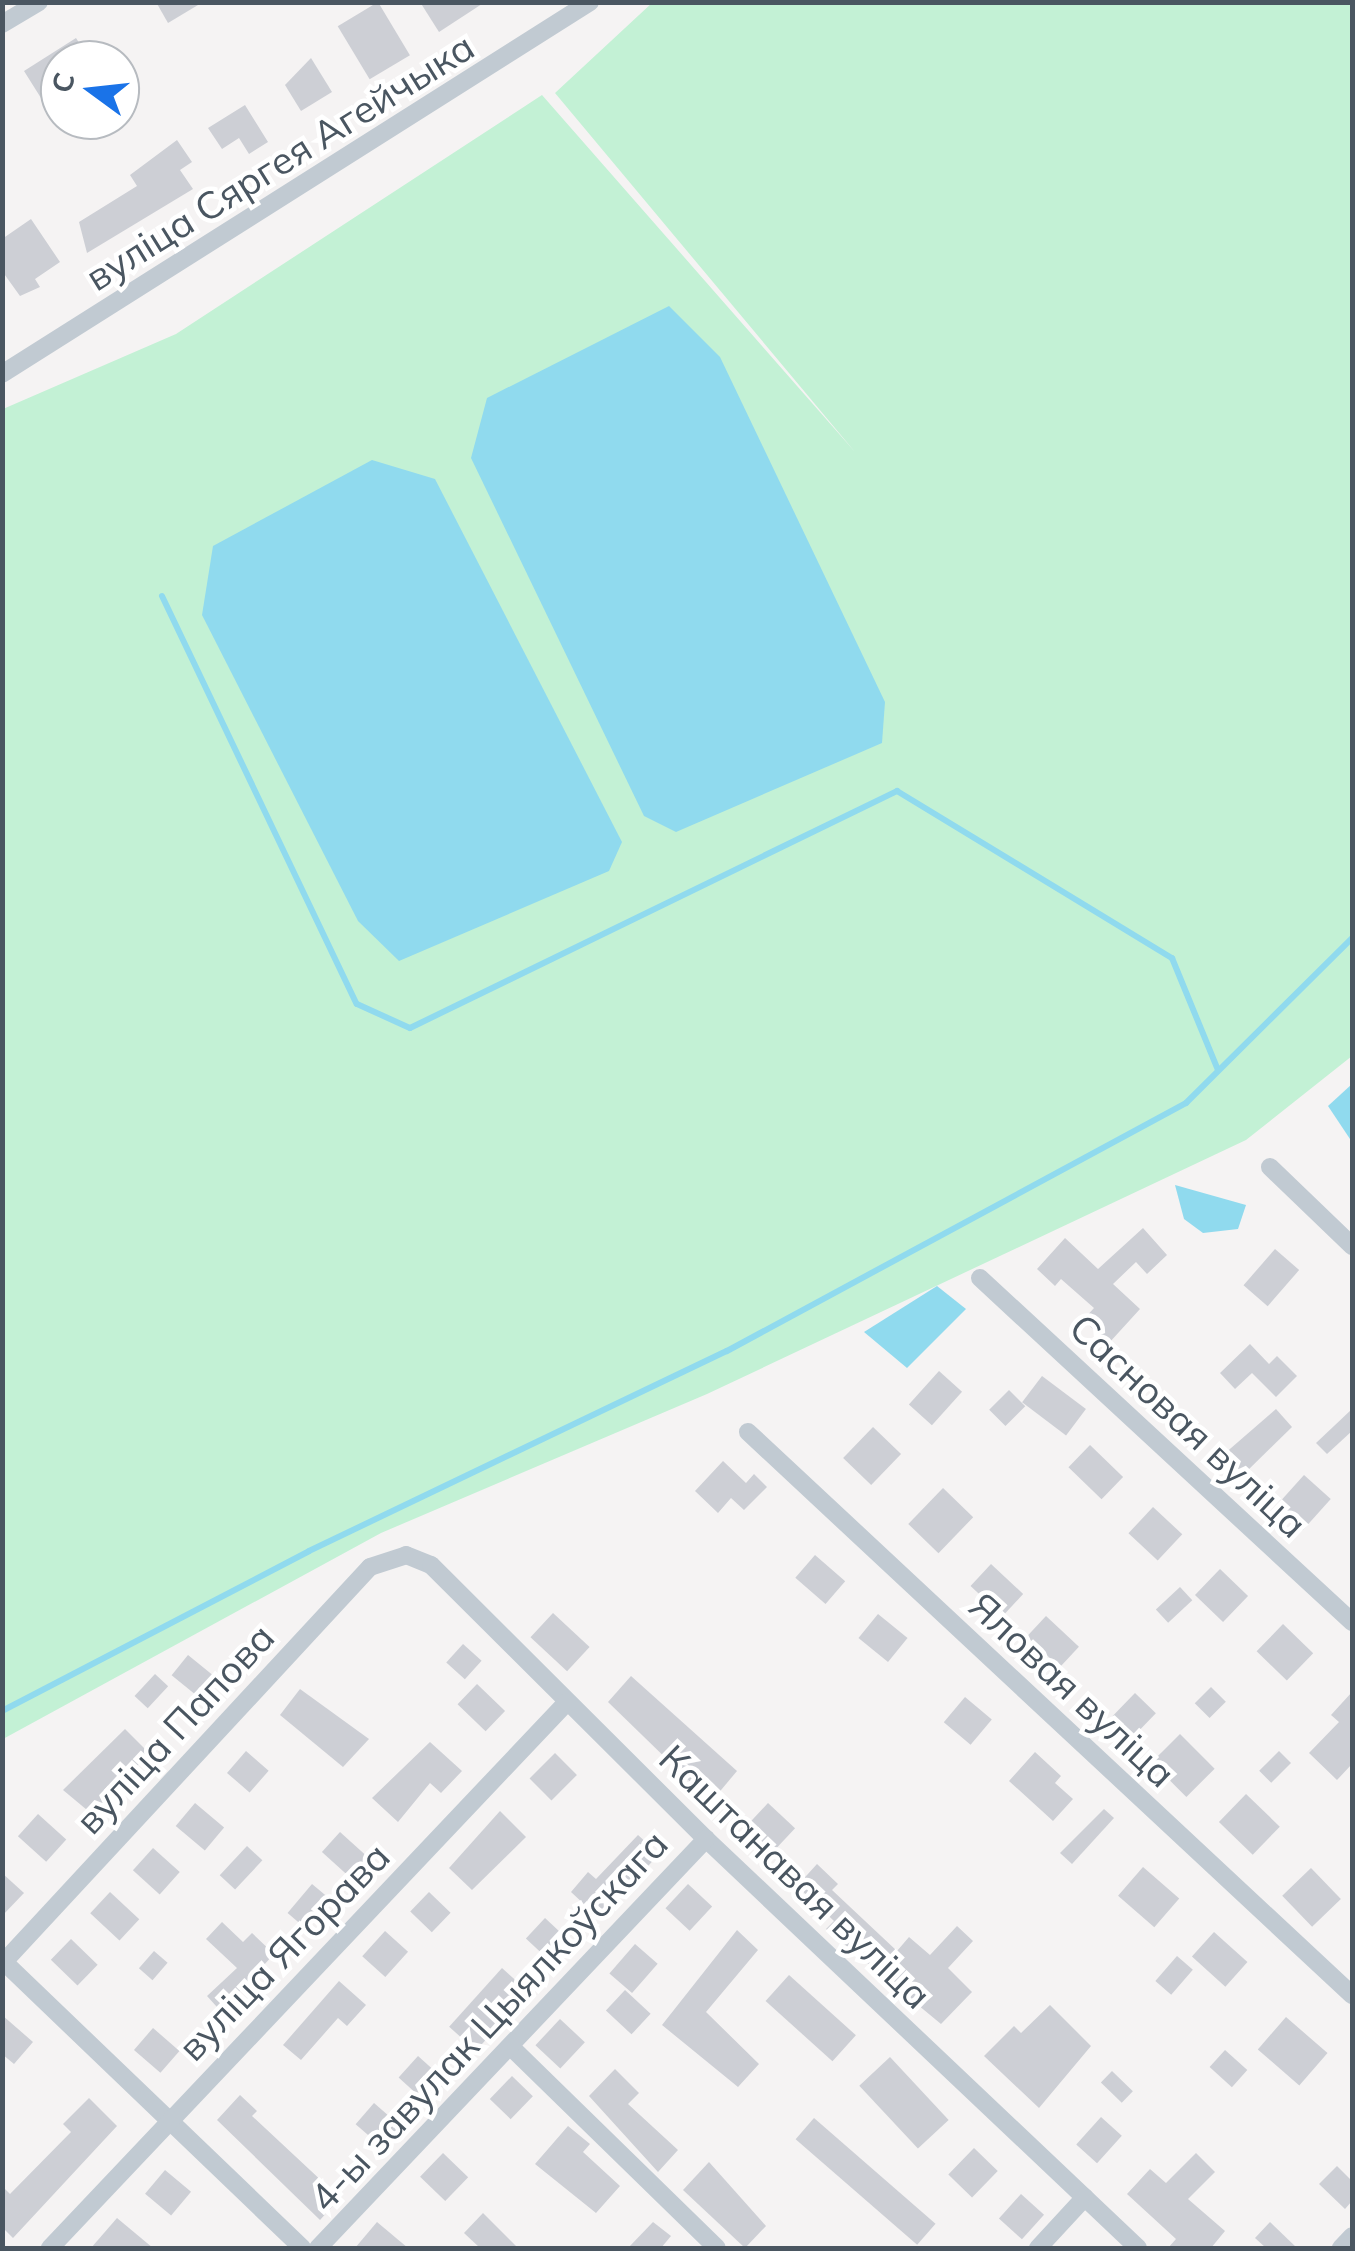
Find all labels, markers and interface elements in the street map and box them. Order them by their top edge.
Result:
street label: вуліца Сяргея Агейчыка [77,24,483,300]
north arrow [40,40,140,140]
text: С [43,69,82,96]
street label: Сасновая вуліца [1060,1305,1316,1547]
street label: Яловая вуліца [960,1583,1184,1797]
street label: вуліца Папова [66,1615,284,1843]
street label: Каштанавая вуліца [650,1736,940,2018]
street label: 4-ы завулак Цыялкоўскага [301,1821,677,2221]
street label: вуліца Ягорава [169,1834,399,2070]

